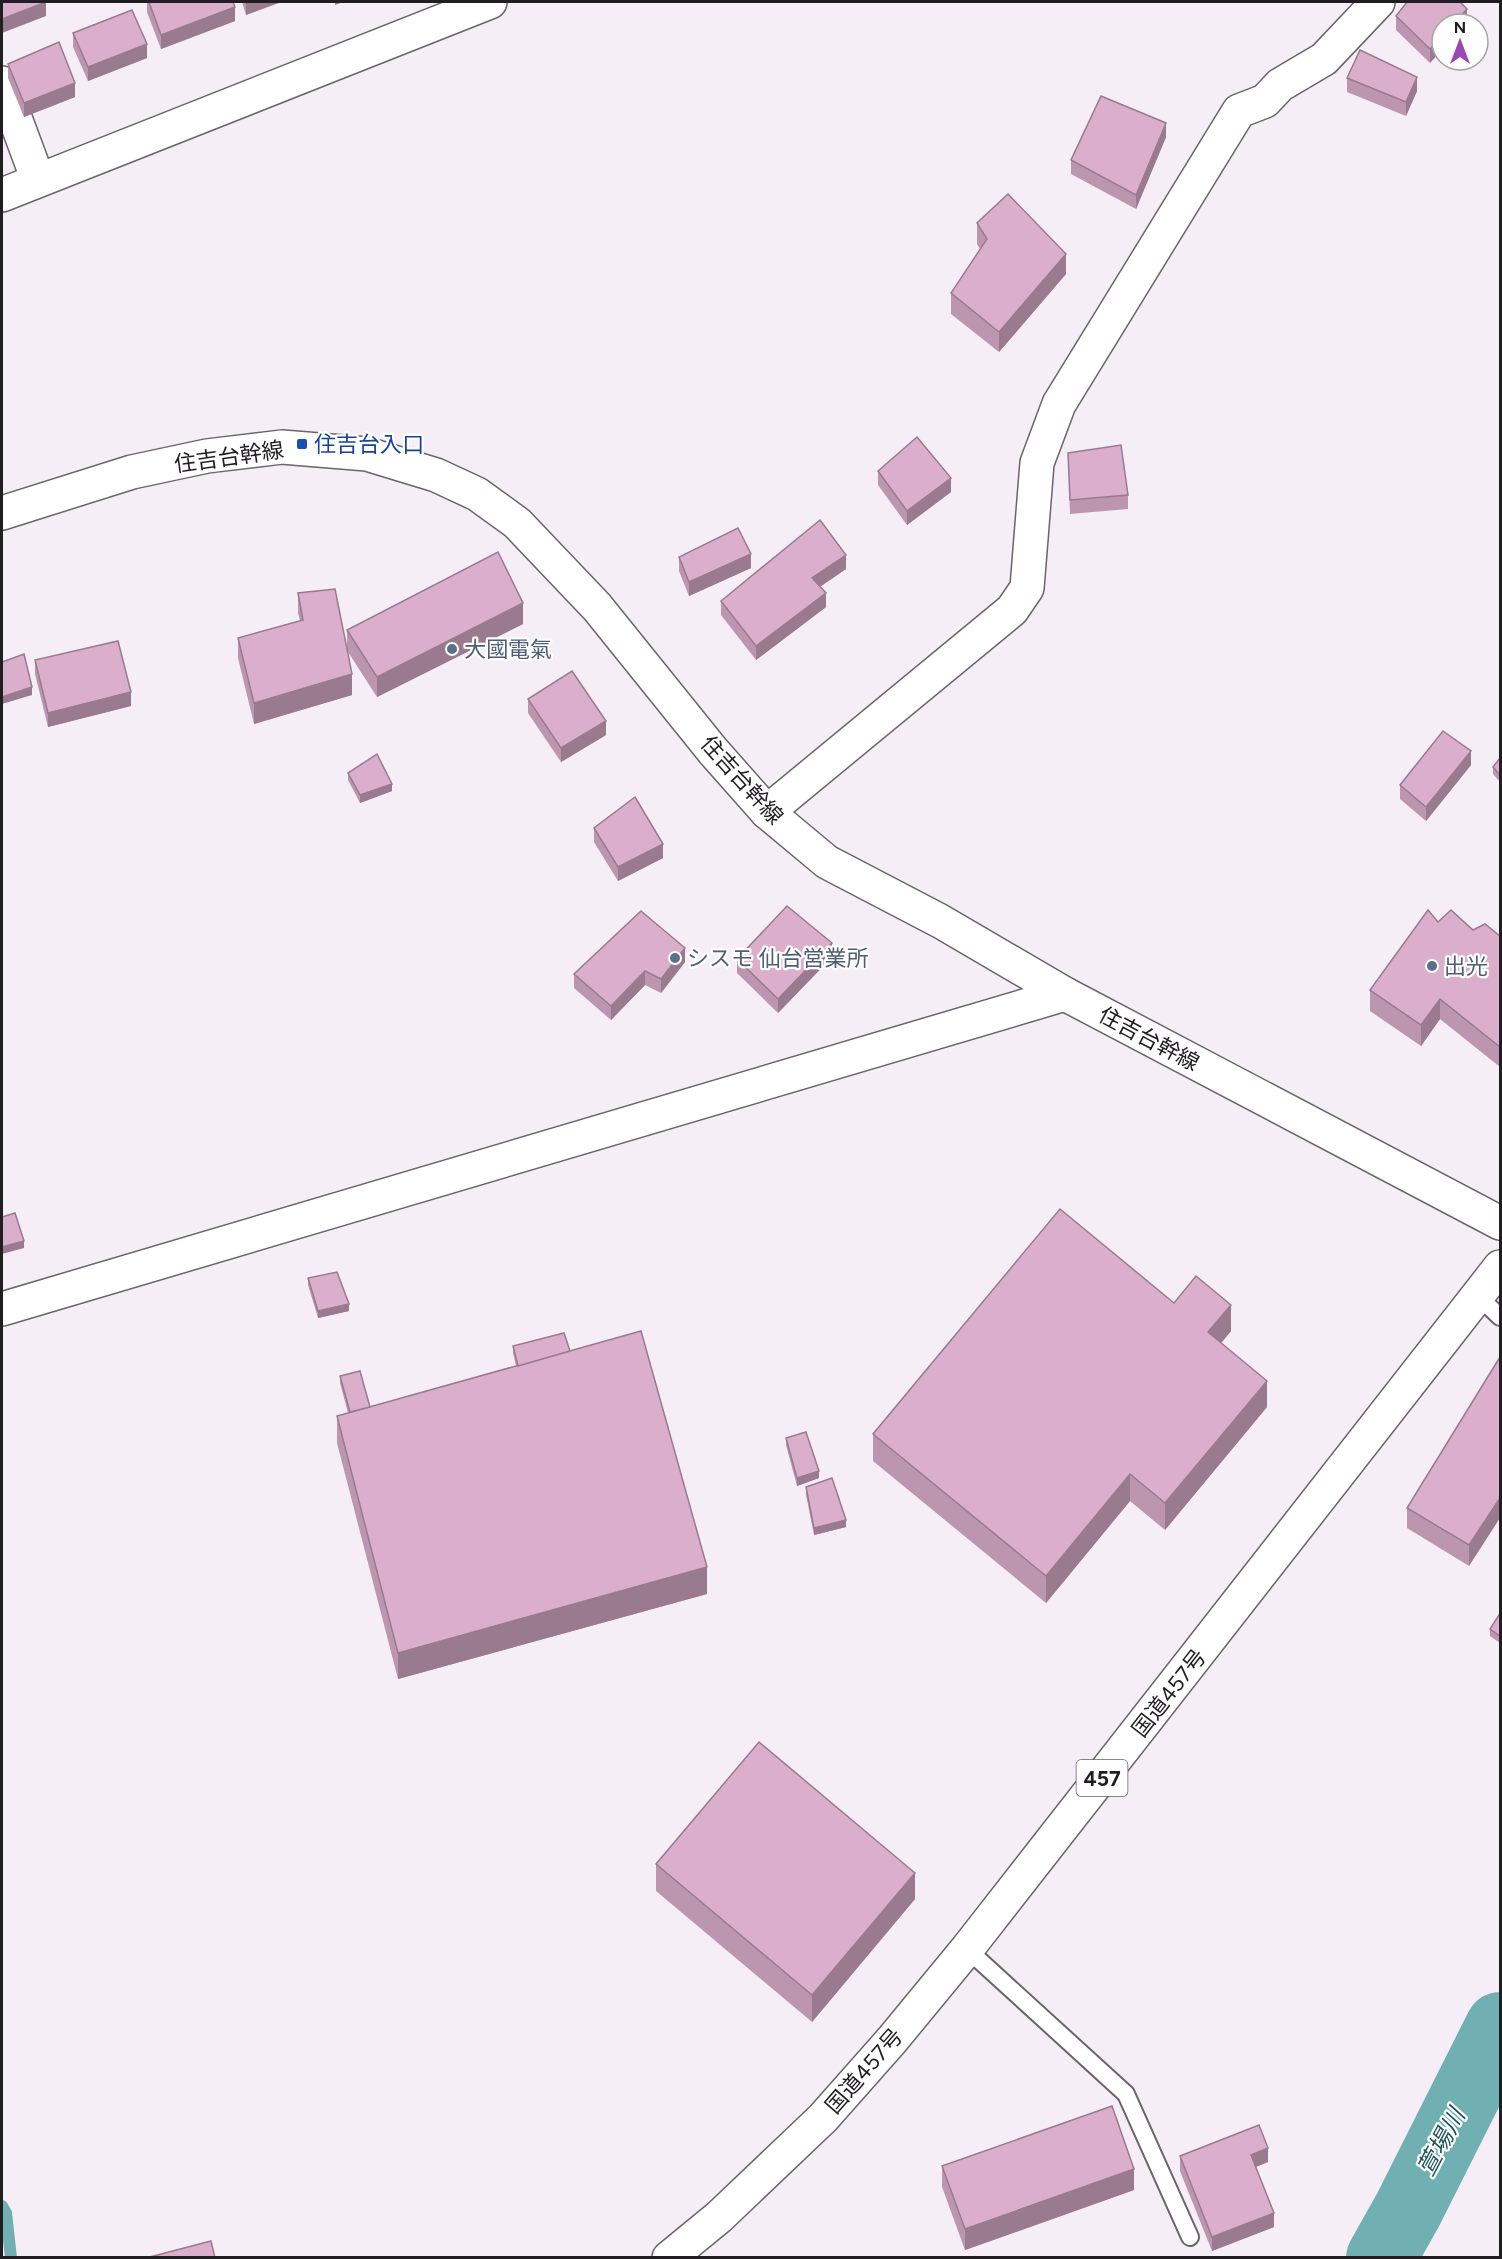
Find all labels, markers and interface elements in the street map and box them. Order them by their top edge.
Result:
north arrow [1430,12,1490,72]
text: N [1454,18,1466,37]
place label: 住吉台入口 [314,431,424,458]
street label: 住吉台幹線 [173,436,285,478]
marker: 住吉台入口 [295,437,309,451]
place label: 大國電氣 [464,636,552,663]
marker: 大國電氣 [445,642,459,656]
street label: 住吉台幹線 [695,730,789,830]
place label: シスモ 仙台営業所 [687,945,868,972]
marker: シスモ 仙台営業所 [668,951,682,965]
place label: 出光 [1444,953,1488,980]
marker: 出光 [1425,959,1439,973]
street label: 住吉台幹線 [1094,1001,1204,1077]
street label: 国道457号 [1126,1644,1212,1742]
road number: 457 [1076,1760,1128,1796]
street label: 国道457号 [820,2023,908,2119]
water label: 萱場川 [1411,2101,1472,2181]

